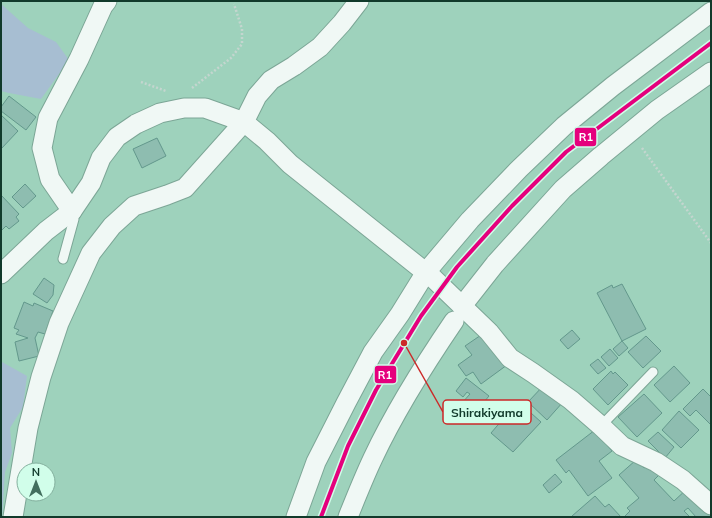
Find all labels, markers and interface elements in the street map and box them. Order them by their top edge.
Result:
line badge: R1 [574,127,597,147]
text: R1 [579,130,594,144]
line badge: R1 [374,365,397,384]
text: R1 [378,368,393,382]
callout: Shirakiyama [443,400,531,424]
text: Shirakiyama [451,405,523,420]
north arrow [16,462,56,502]
text: N [32,465,40,479]

